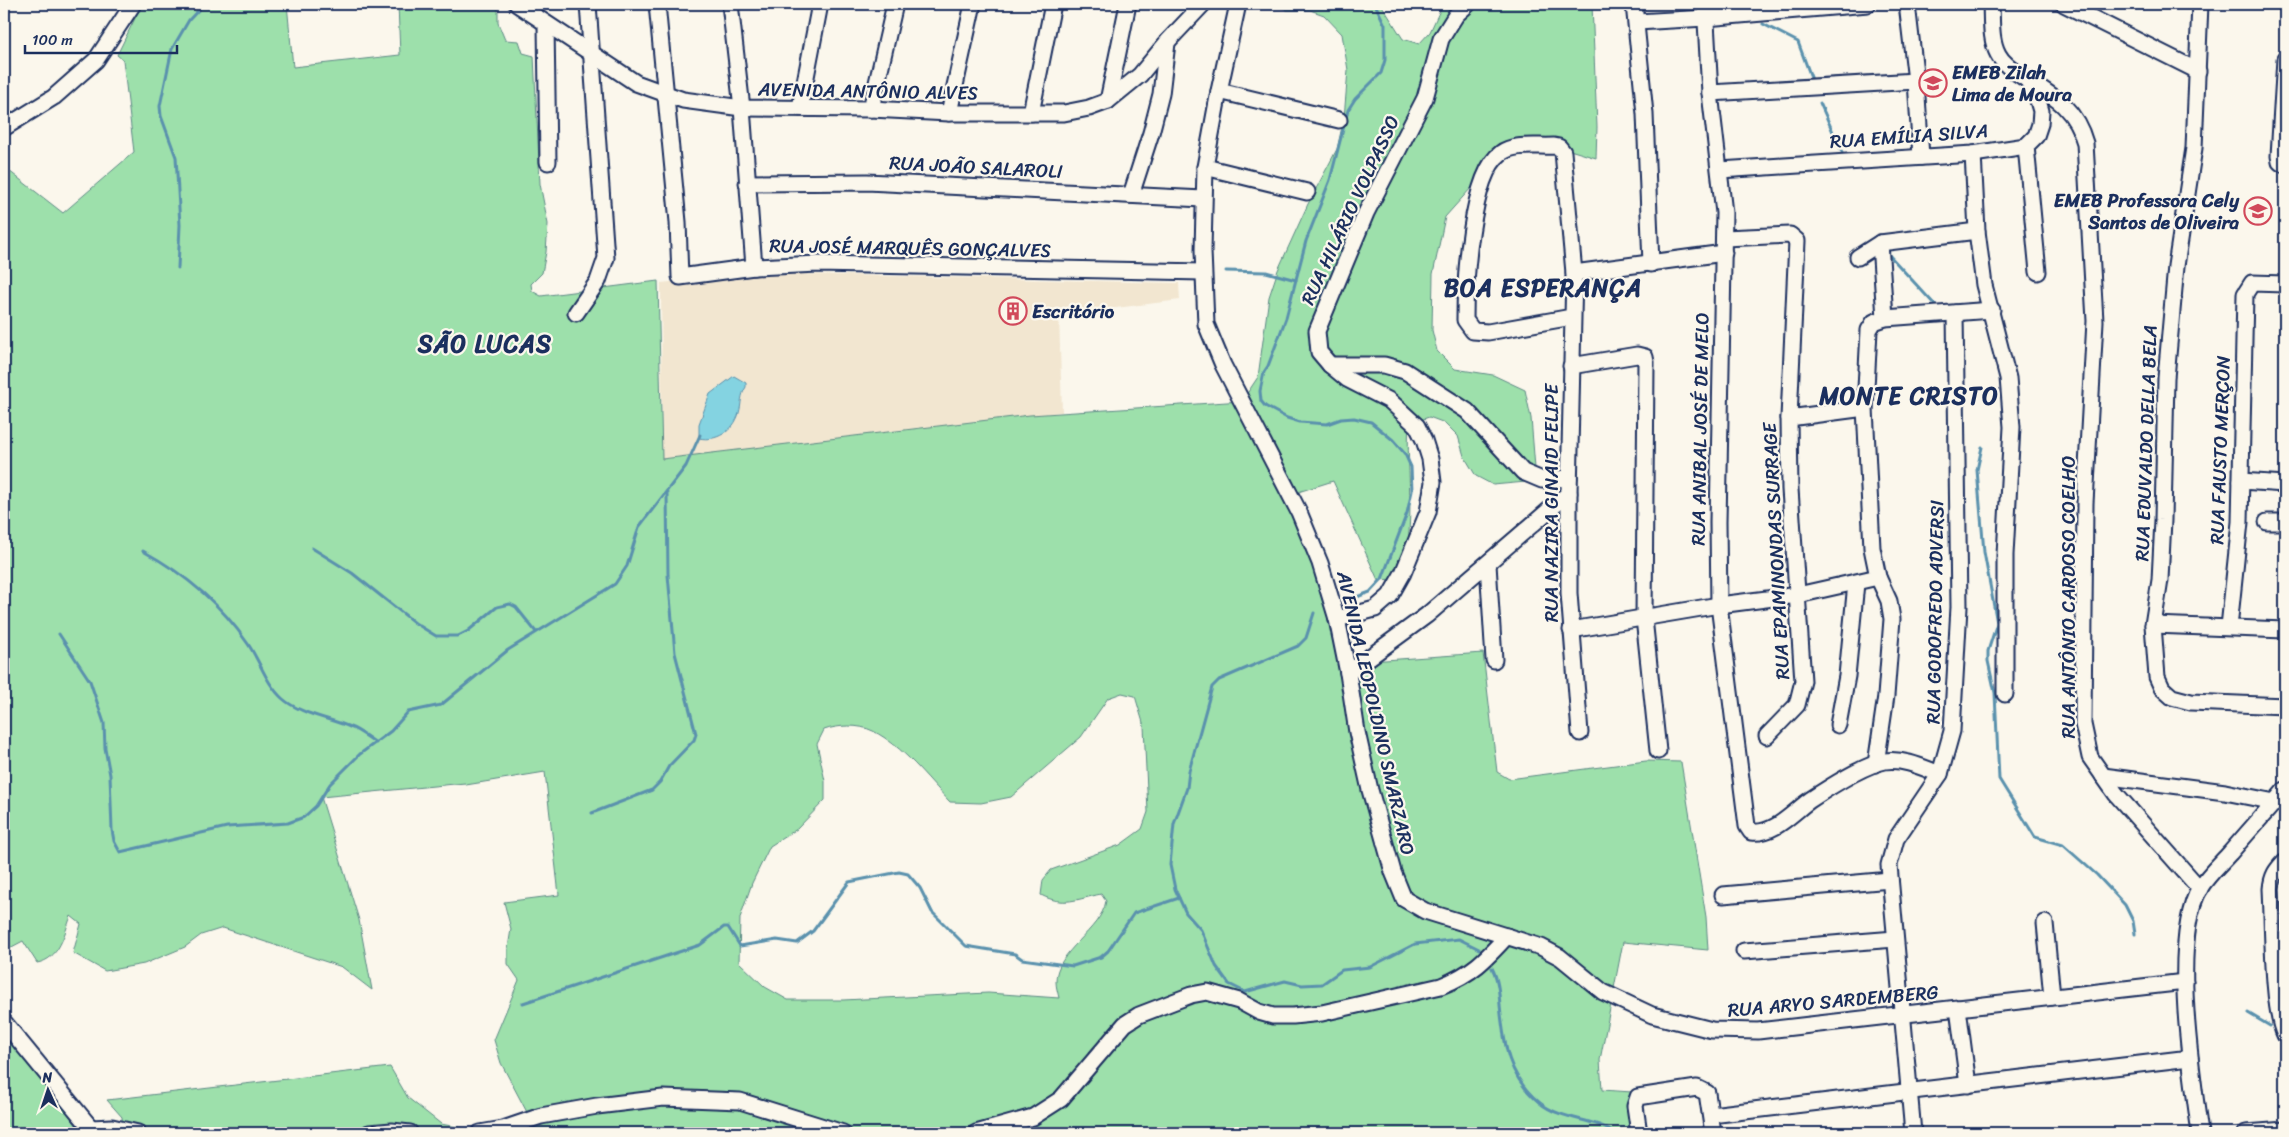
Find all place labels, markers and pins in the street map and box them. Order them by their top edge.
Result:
place label: EMEB Zilah Lima de Moura [1952,56,2072,111]
school or university icon: EMEB Zilah Lima de Moura [1918,68,1948,98]
place label: EMEB Professora Cely Santos de Oliveira [2054,184,2240,239]
school or university icon: EMEB Professora Cely Santos de Oliveira [2243,196,2273,226]
place label: Escritório [1032,295,1115,328]
building icon: Escritório [998,296,1028,326]

